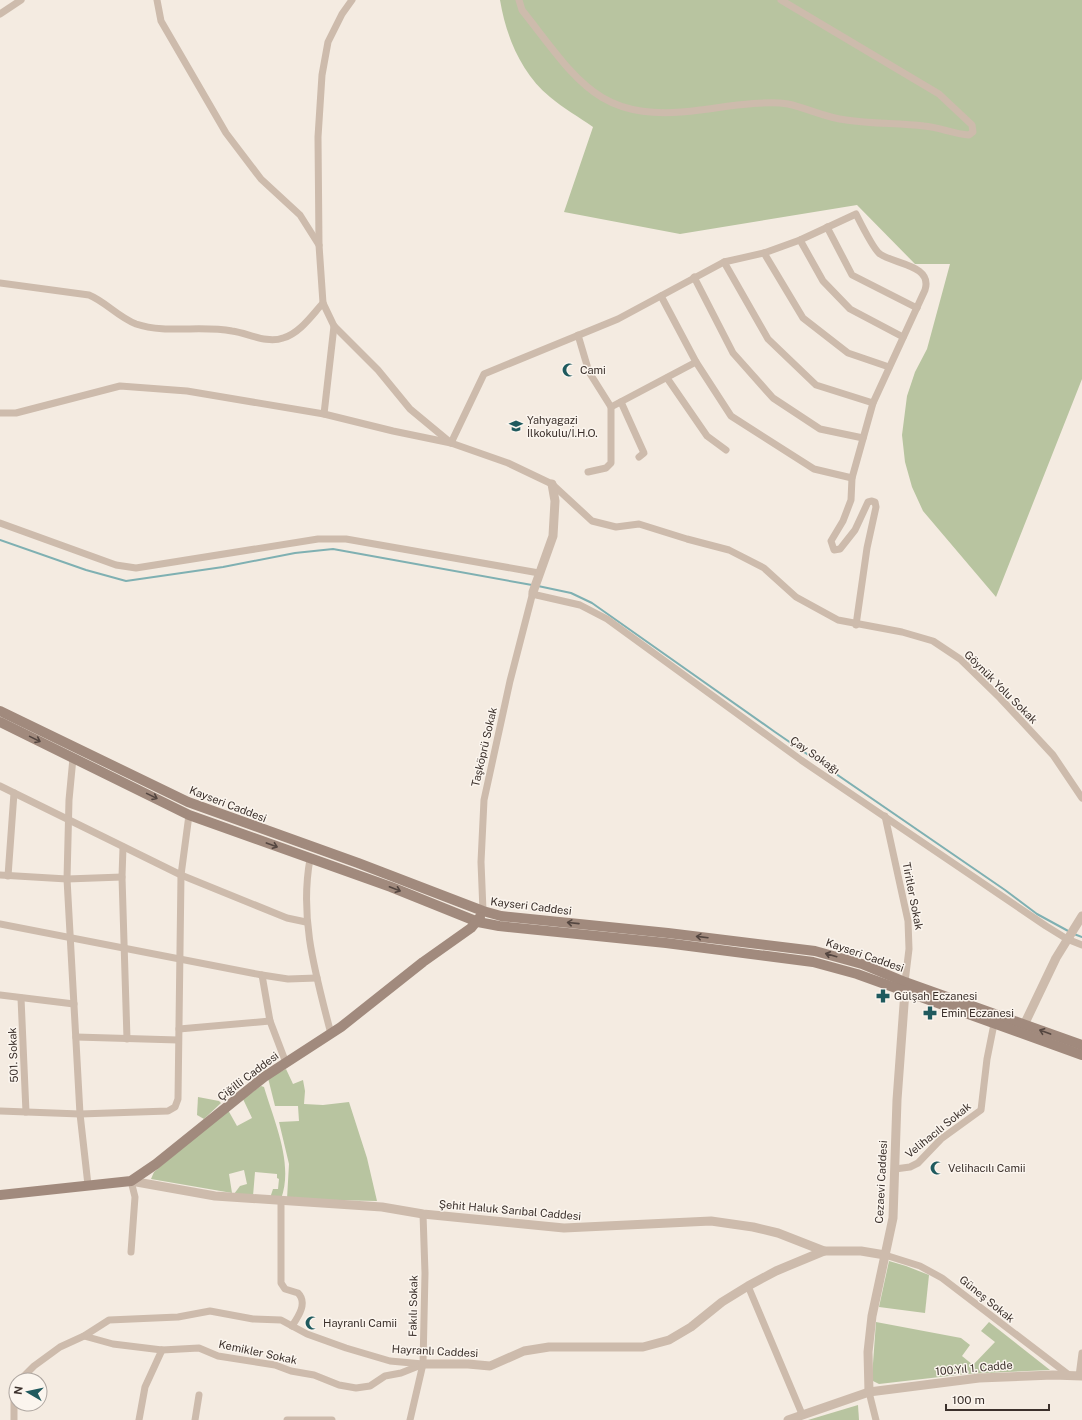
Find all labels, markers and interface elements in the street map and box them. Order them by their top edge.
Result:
mosque icon: Cami [561,362,577,378]
place label: Cami [580,364,606,376]
place label: Yahyagazi İlkokulu/İ.H.O. [527,414,598,439]
school or university icon: Yahyagazi İlkokulu/İ.H.O. [508,418,524,434]
street label: Göynük Yolu Sokak [962,648,1040,726]
street label: Taşköprü Sokak [469,706,500,788]
street label: Çay Sokağı [788,734,842,777]
one-way arrow [29,736,41,743]
street label: Kayseri Caddesi [188,784,268,824]
one-way arrow [146,793,158,800]
one-way arrow [266,841,278,849]
street label: Tiritler Sokak [901,861,925,931]
one-way arrow [388,885,400,893]
street label: Kayseri Caddesi [490,895,572,917]
one-way arrow [567,919,580,927]
one-way arrow [696,933,709,940]
street label: Kayseri Caddesi [824,936,906,974]
one-way arrow [824,951,837,958]
pharmacy icon: Gülşah Eczanesi [875,988,891,1004]
place label: Gülşah Eczanesi [894,990,977,1003]
pharmacy icon: Emin Eczanesi [922,1005,938,1021]
place label: Emin Eczanesi [941,1007,1014,1019]
street label: 501. Sokak [6,1027,20,1083]
one-way arrow [1040,1028,1052,1036]
street label: Çiğilli Caddesi [215,1049,281,1104]
street label: Velihacılı Sokak [903,1100,973,1160]
street label: Cezaevi Caddesi [873,1140,889,1224]
mosque icon: Velihacılı Camii [929,1160,945,1176]
place label: Velihacılı Camii [948,1162,1025,1174]
street label: Şehit Haluk Sarıbal Caddesi [438,1198,582,1223]
street label: Güneş Sokak [956,1273,1017,1326]
street label: Fakılı Sokak [406,1275,420,1337]
mosque icon: Hayranlı Camii [304,1315,320,1331]
place label: Hayranlı Camii [323,1317,397,1329]
street label: Kemikler Sokak [218,1338,298,1366]
street label: Hayranlı Caddesi [391,1343,479,1359]
street label: 100.Yıl 1. Cadde [935,1359,1013,1377]
north arrow [8,1372,48,1412]
text: N [12,1385,25,1396]
scale bar [946,1386,1049,1412]
text: 100 m [952,1393,985,1407]

